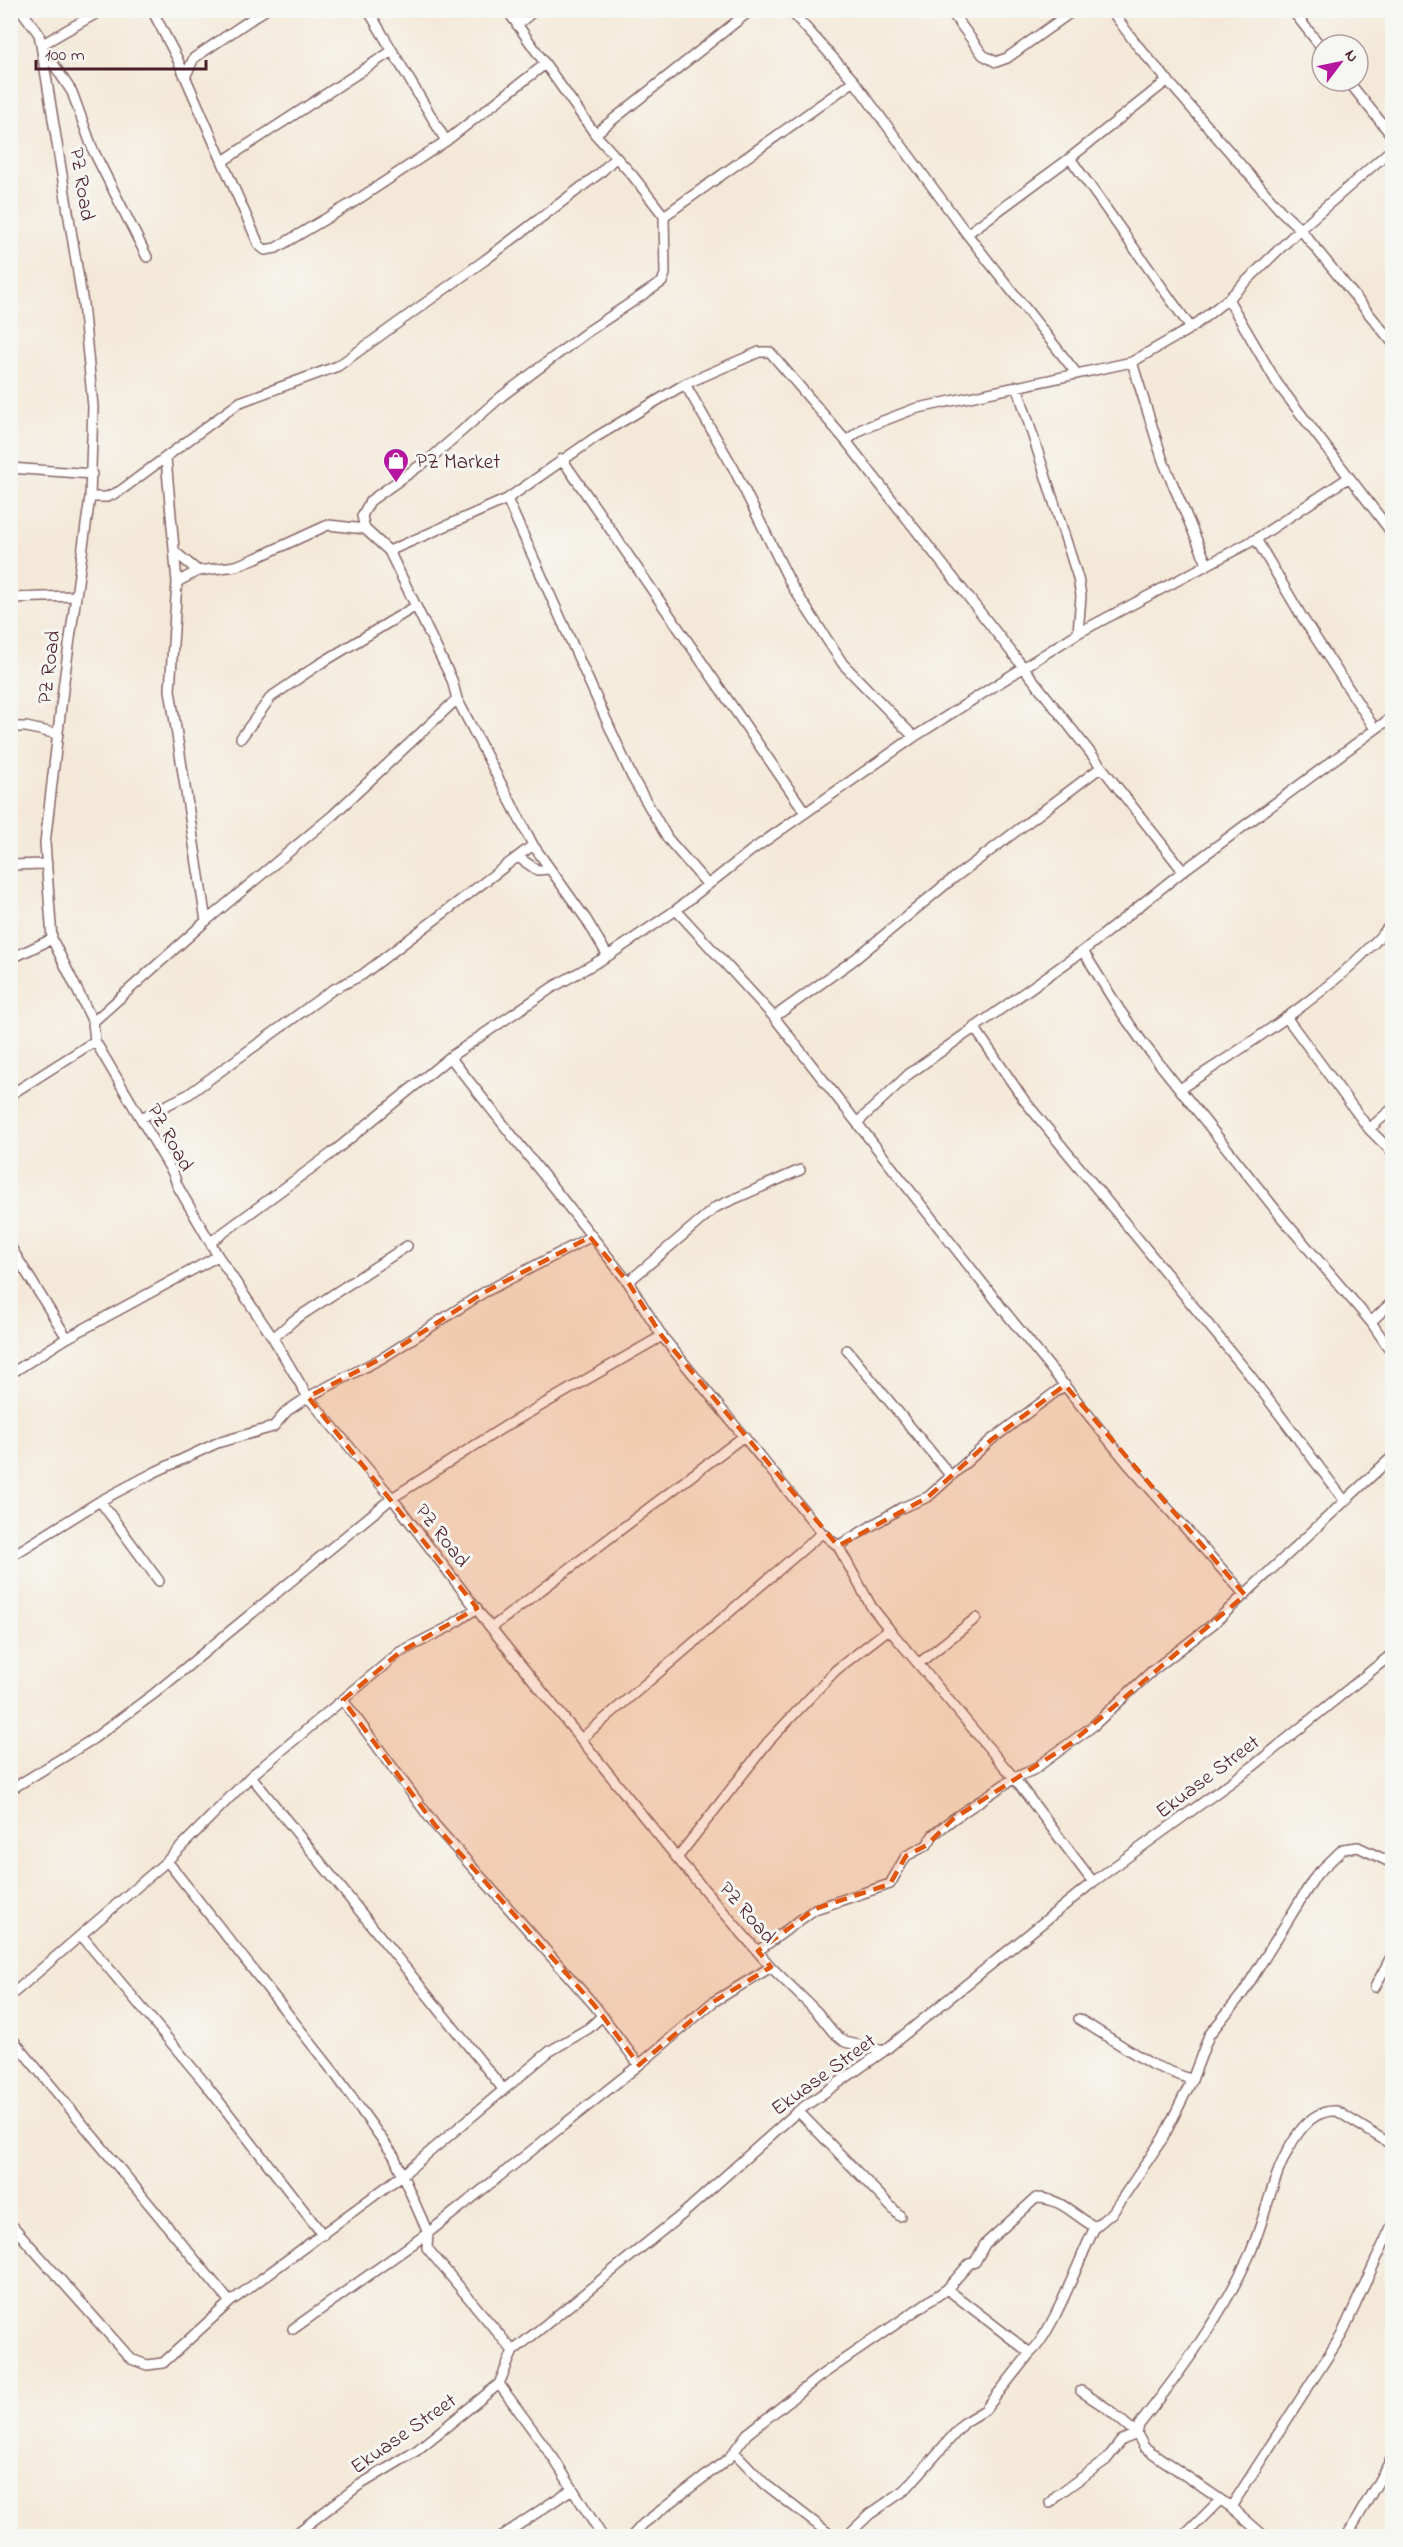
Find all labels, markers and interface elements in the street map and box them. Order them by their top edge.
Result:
scale bar [36,33,206,71]
north arrow [1310,33,1370,93]
text: 100 m [45,43,85,69]
text: N [1338,45,1364,67]
street label: PZ Road [60,146,102,223]
shop icon: PZ Market [381,446,411,484]
place label: PZ Market [416,448,500,478]
street label: PZ Road [31,629,69,706]
street label: PZ Road [138,1098,200,1178]
street label: PZ Road [407,1498,476,1575]
street label: Ekuase Street [1150,1728,1267,1827]
street label: PZ Road [711,1876,782,1951]
street label: Ekuase Street [765,2027,883,2124]
street label: Ekuase Street [345,2387,463,2482]

